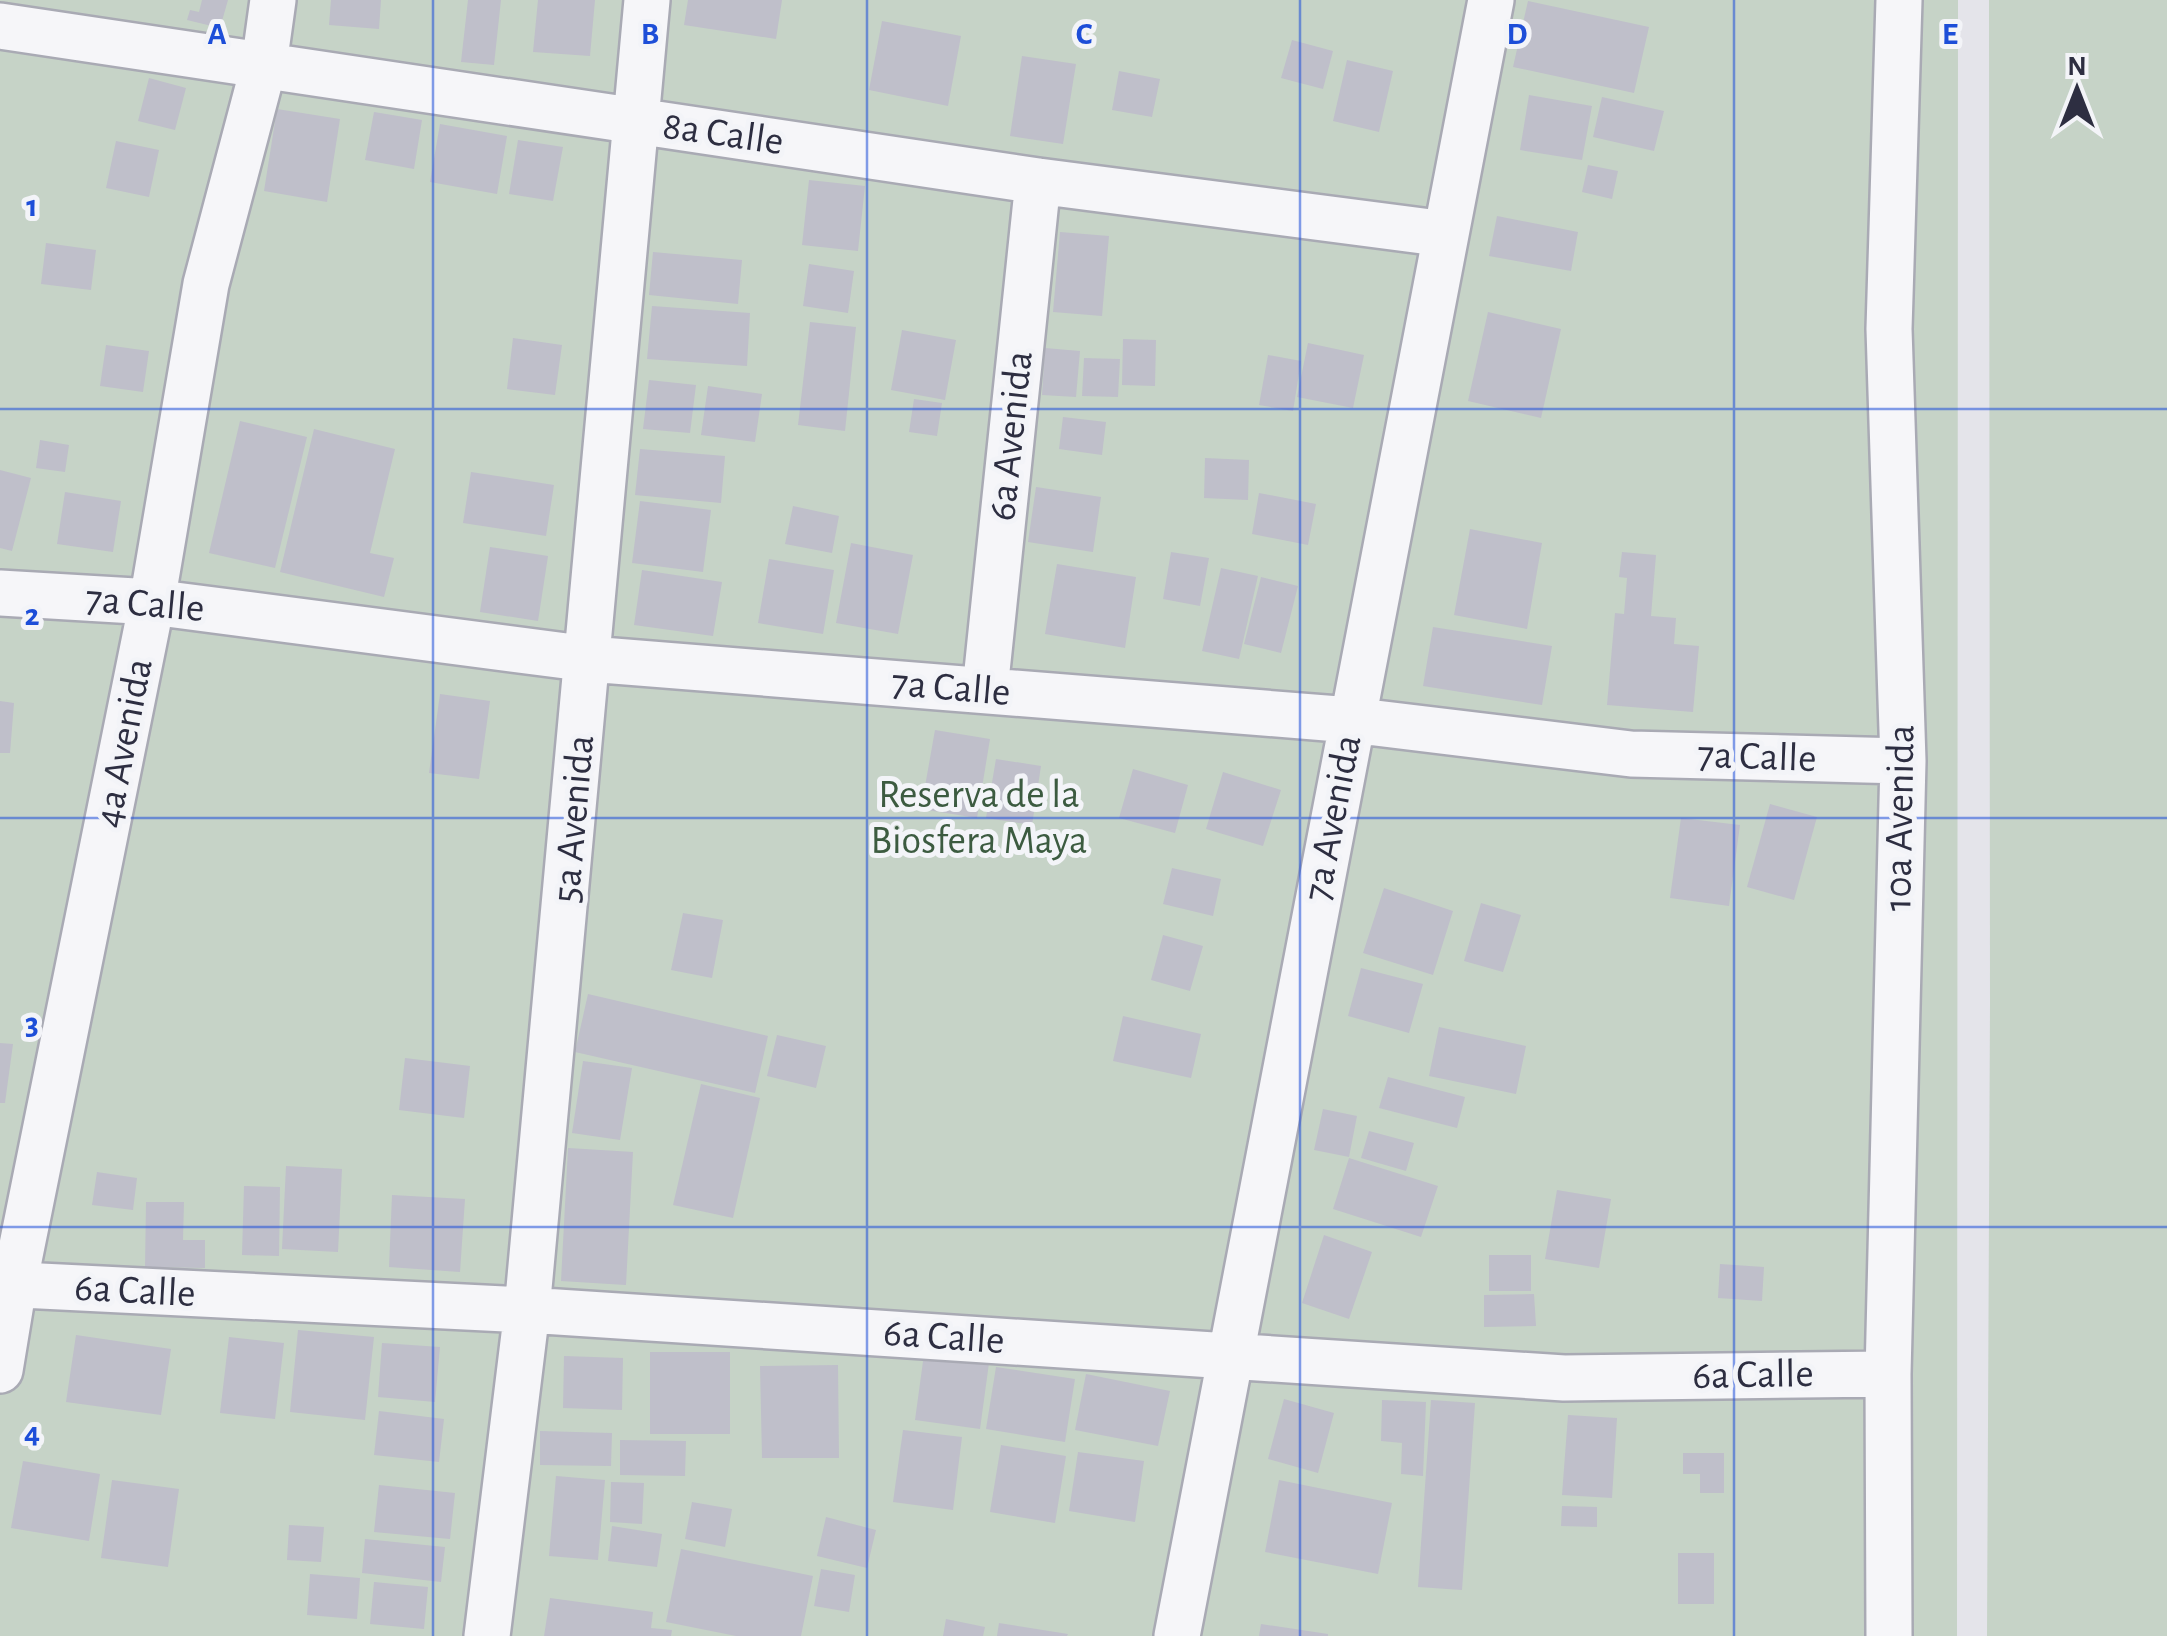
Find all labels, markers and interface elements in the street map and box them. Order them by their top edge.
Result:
text: A [207,18,227,50]
text: B [641,18,659,50]
text: C [1076,18,1093,50]
text: D [1507,18,1528,50]
text: E [1942,18,1958,50]
north arrow [2027,40,2127,140]
text: N [2067,53,2087,81]
street label: 8a Calle [660,106,786,162]
text: 1 [26,190,38,222]
street label: 6a Avenida [982,349,1040,523]
street label: 7a Calle [84,579,206,629]
text: 2 [24,599,40,631]
street label: 4a Avenida [88,655,160,831]
street label: 7a Calle [890,663,1012,713]
street label: 10a Avenida [1878,724,1922,912]
street label: 7a Avenida [1297,732,1369,904]
street label: 5a Avenida [547,733,601,905]
street label: 7a Calle [1697,735,1817,779]
park label: Reserva de la Biosfera Maya [870,775,1088,861]
text: 3 [25,1008,39,1040]
street label: 6a Calle [73,1268,197,1314]
street label: 6a Calle [882,1313,1006,1361]
street label: 6a Calle [1692,1354,1814,1396]
text: 4 [24,1417,40,1449]

